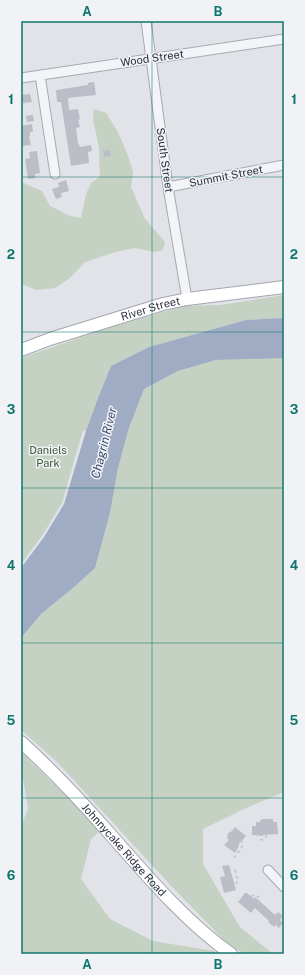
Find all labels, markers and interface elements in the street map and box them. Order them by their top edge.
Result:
text: A [82,4,92,19]
text: B [214,4,223,19]
street label: Wood Street [120,48,184,68]
text: 1 [8,92,14,107]
text: 1 [291,92,297,107]
street label: South Street [155,127,175,193]
street label: Summit Street [188,163,264,189]
text: 2 [7,247,15,262]
text: 2 [290,247,298,262]
street label: River Street [119,295,181,323]
text: 3 [7,402,16,417]
text: 3 [290,402,299,417]
water label: Chagrin River [88,406,120,480]
park label: Daniels Park [29,444,67,469]
text: 4 [7,558,16,573]
text: 4 [290,558,299,573]
text: 5 [7,713,16,728]
text: 5 [290,713,299,728]
street label: Johnnycake Ridge Road [79,801,169,898]
text: 6 [7,868,16,883]
text: 6 [290,868,299,883]
text: A [82,957,92,972]
text: B [214,957,223,972]

